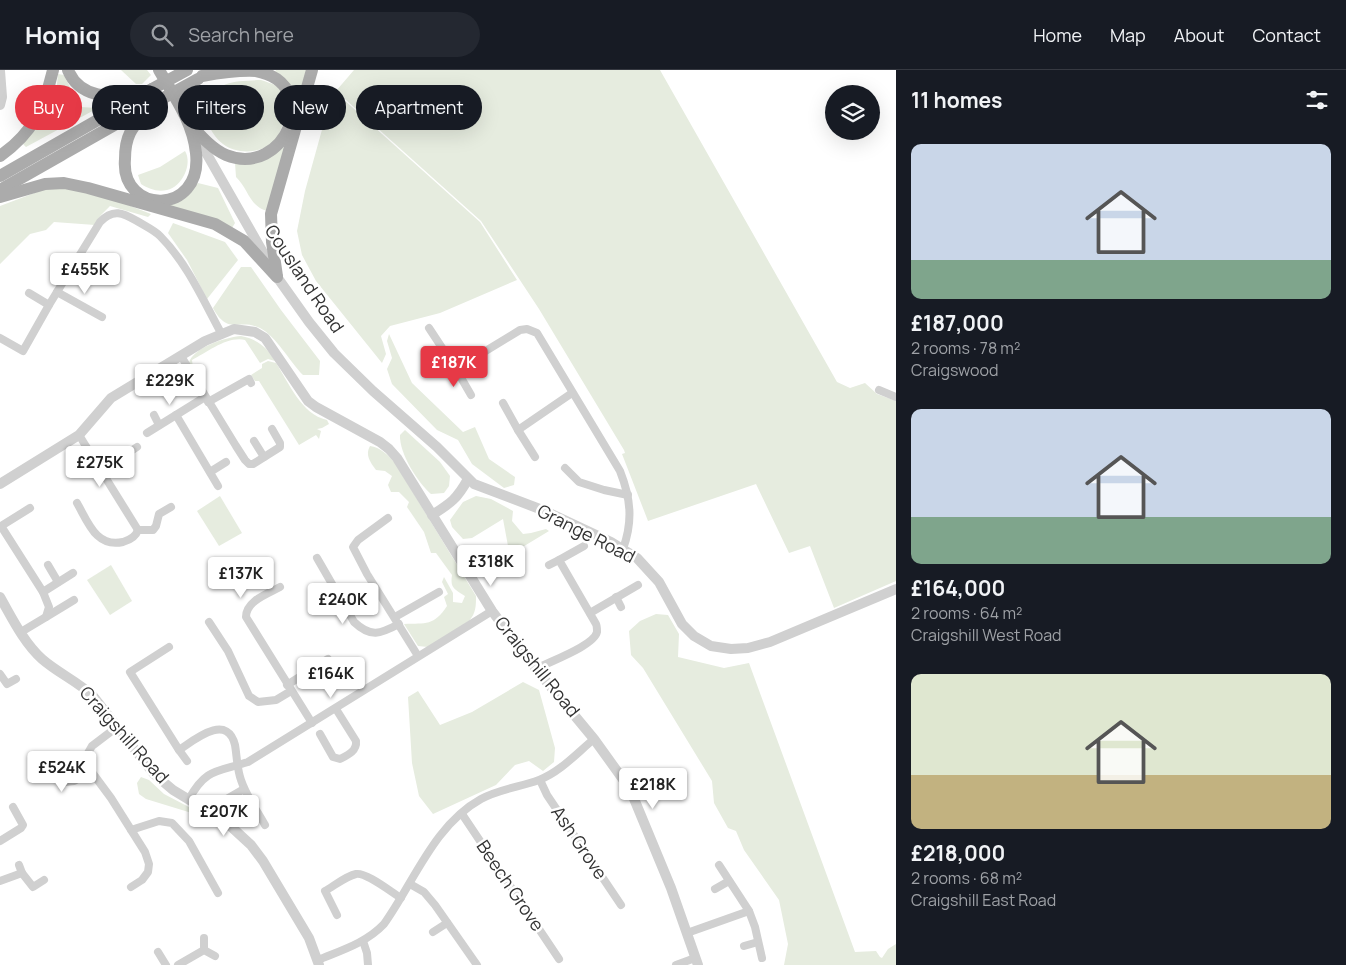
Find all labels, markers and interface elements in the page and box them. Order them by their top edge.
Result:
search box [130,12,480,57]
text: Homiq [25,18,100,51]
icon: search [148,21,176,49]
text: Search here [188,22,294,48]
text: Home [1033,23,1082,47]
text: Map [1110,23,1146,47]
text: About [1174,23,1224,47]
text: Contact [1252,23,1321,47]
chip: Buy [15,85,82,130]
chip: Rent [92,85,168,130]
chip: Filters [178,85,264,130]
chip: New [274,85,346,130]
chip: Apartment [356,85,482,130]
map controls [825,85,880,140]
button: layers [825,85,880,140]
text: 11 homes [911,86,1002,114]
icon: filters [1303,86,1331,114]
icon: home [1076,177,1166,267]
street label: Cousland Road [260,220,350,337]
pin: £455K [50,252,120,295]
text: £455K [61,258,109,280]
text: £187,000 [911,309,1004,337]
text: 2 rooms · 78 m² [911,337,1020,359]
pin: £187K [419,346,489,388]
text: £187K [432,351,476,373]
text: Craigswood [911,359,998,381]
pin: £229K [135,364,205,406]
text: £229K [146,369,194,391]
icon: home [1076,442,1166,532]
pin: £275K [65,446,135,488]
text: £275K [77,451,123,473]
street label: Grange Road [533,498,640,568]
pin: £318K [456,544,526,587]
text: £318K [468,550,514,572]
pin: £137K [206,556,276,599]
text: £137K [219,562,263,584]
text: £164,000 [911,574,1005,602]
pin: £240K [308,582,378,625]
text: £240K [319,588,367,610]
text: 2 rooms · 64 m² [911,602,1022,624]
street label: Craigshill Road [490,611,586,722]
text: Craigshill West Road [911,624,1062,646]
pin: £164K [296,656,366,699]
text: £164K [308,662,354,684]
street label: Craigshill Road [75,681,175,788]
icon: home [1076,707,1166,797]
pin: £524K [27,750,97,793]
text: £524K [38,756,86,778]
pin: £218K [618,768,688,810]
text: £218K [630,773,676,795]
pin: £207K [189,794,259,837]
text: £207K [200,800,248,822]
street label: Ash Grove [546,801,613,884]
street label: Beech Grove [472,835,550,936]
text: £218,000 [911,839,1005,867]
text: 2 rooms · 68 m² [911,867,1022,889]
text: Craigshill East Road [911,889,1056,911]

